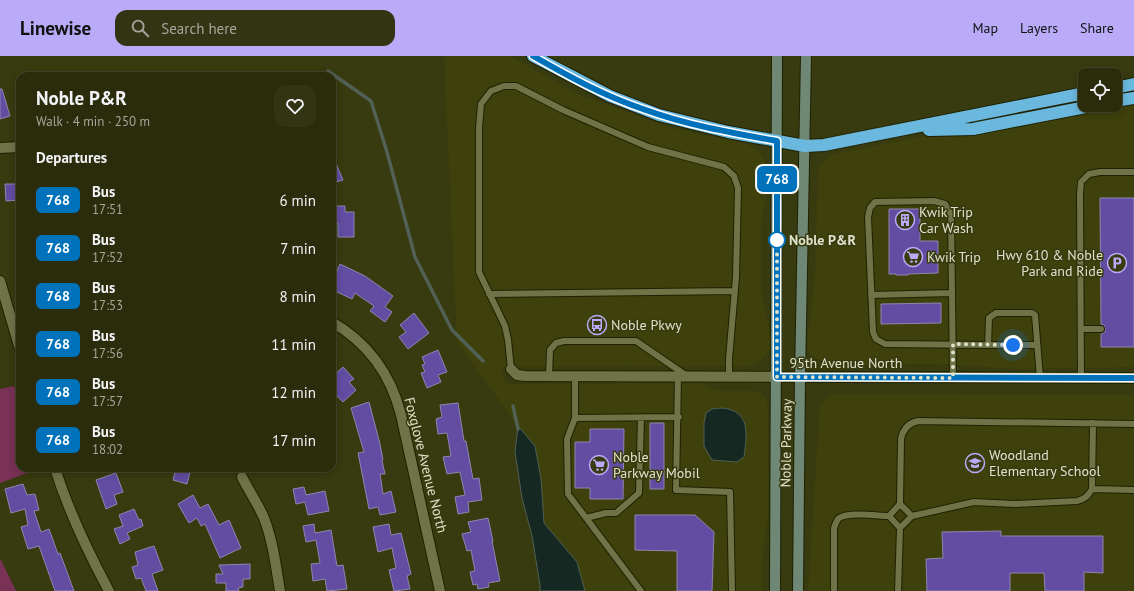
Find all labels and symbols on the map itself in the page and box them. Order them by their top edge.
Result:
line badge: 768 [754,166,800,192]
place label: Kwik Trip Car Wash [919,203,973,237]
building icon: Kwik Trip Car Wash [894,209,916,231]
marker: Noble P&R [768,231,786,249]
place label: Noble P&R [789,231,856,249]
supermarket icon: Kwik Trip [902,246,924,268]
place label: Hwy 610 & Noble Park and Ride [996,246,1103,280]
place label: Kwik Trip [927,248,981,266]
parking icon: Hwy 610 & Noble Park and Ride [1106,252,1128,274]
bus stop icon: Noble Pkwy [586,314,608,336]
place label: Noble Pkwy [611,316,682,334]
your location [1003,335,1023,355]
street label: 95th Avenue North [790,354,902,372]
street label: Foxglove Avenue North [400,395,452,535]
street label: Noble Parkway [776,398,796,488]
place label: Woodland Elementary School [989,446,1101,480]
place label: Noble Parkway Mobil [613,448,700,482]
school or university icon: Woodland Elementary School [964,452,986,474]
supermarket icon: Noble Parkway Mobil [588,454,610,476]

